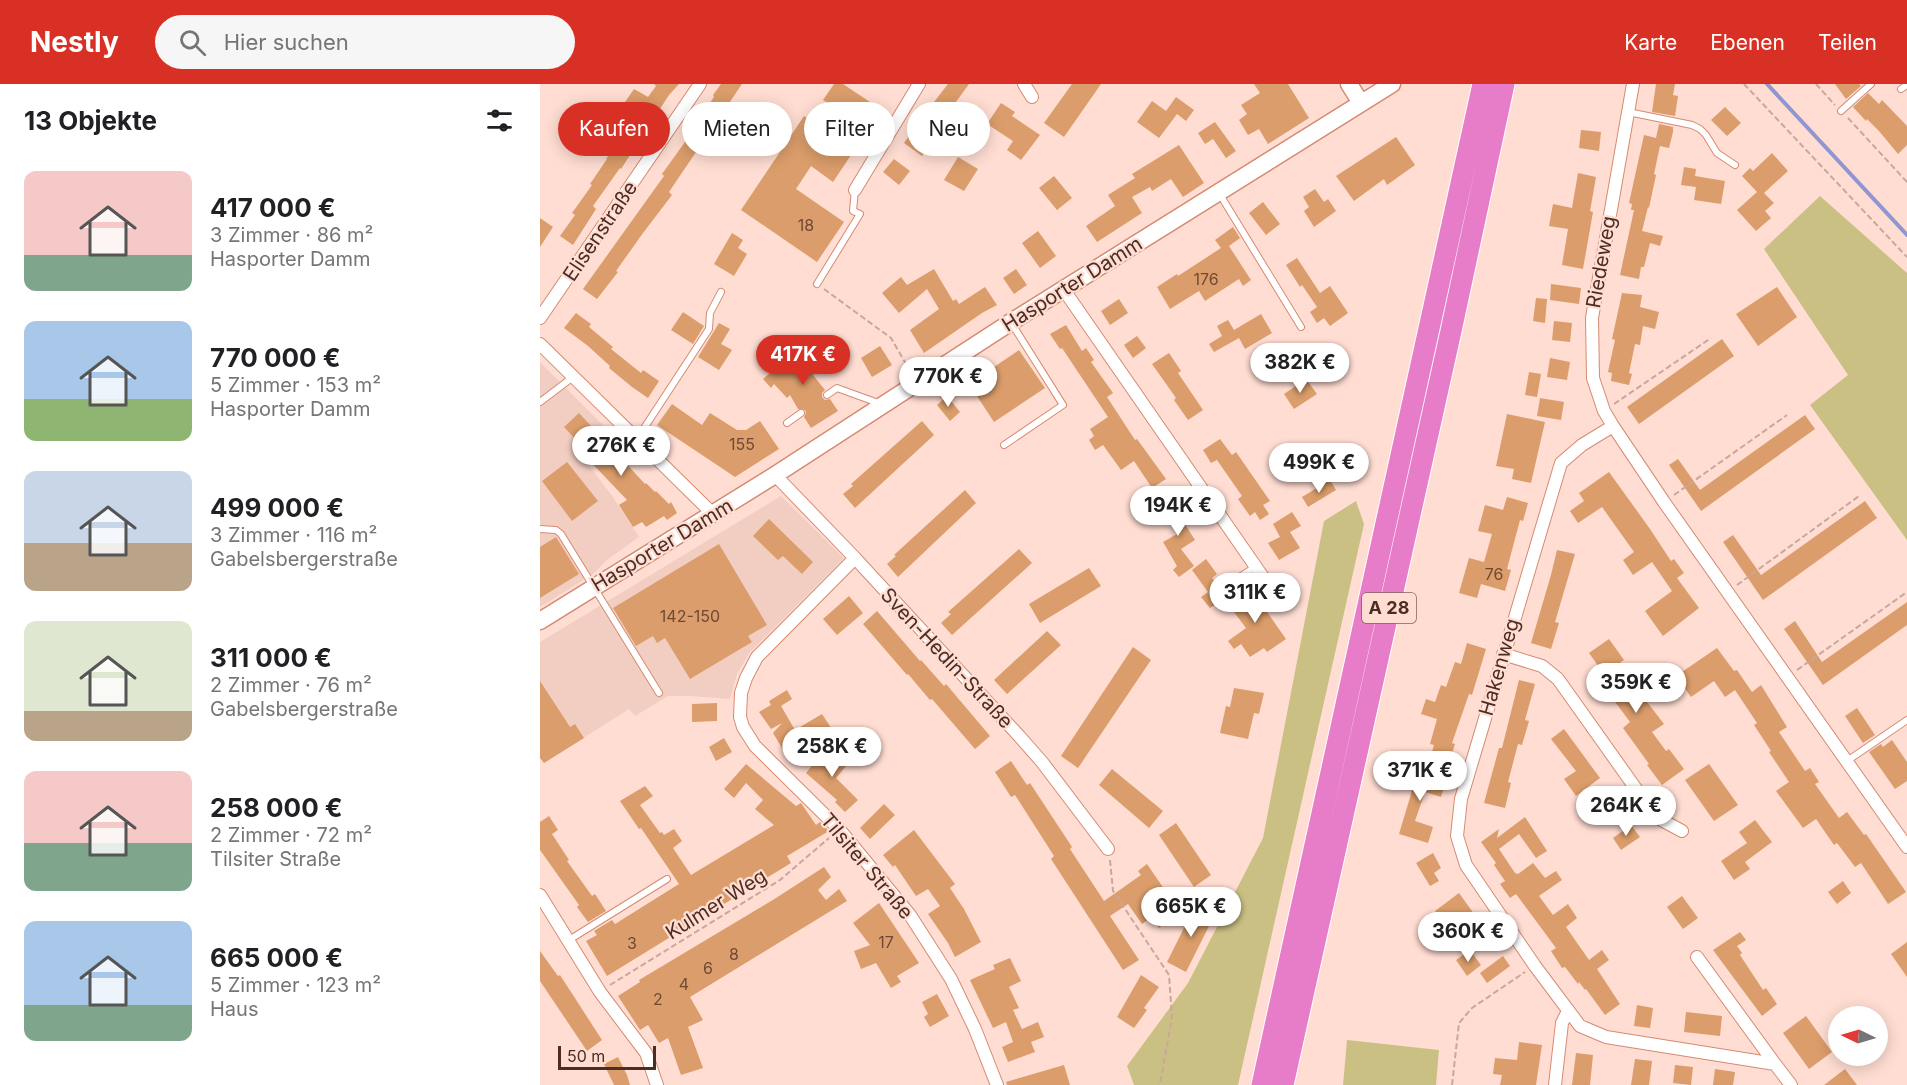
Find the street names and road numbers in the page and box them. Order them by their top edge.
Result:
street label: Elisenstraße [558,176,642,286]
street label: Riedeweg [1581,214,1621,310]
street label: Hasporter Damm [998,231,1146,337]
street label: Hasporter Damm [587,493,737,597]
street label: Sven-Hedin-Straße [876,583,1018,733]
road number: A 28 [1362,593,1416,623]
street label: Hakenweg [1474,616,1524,718]
street label: Tilsiter Straße [816,808,918,924]
street label: Kulmer Weg [661,864,771,944]

